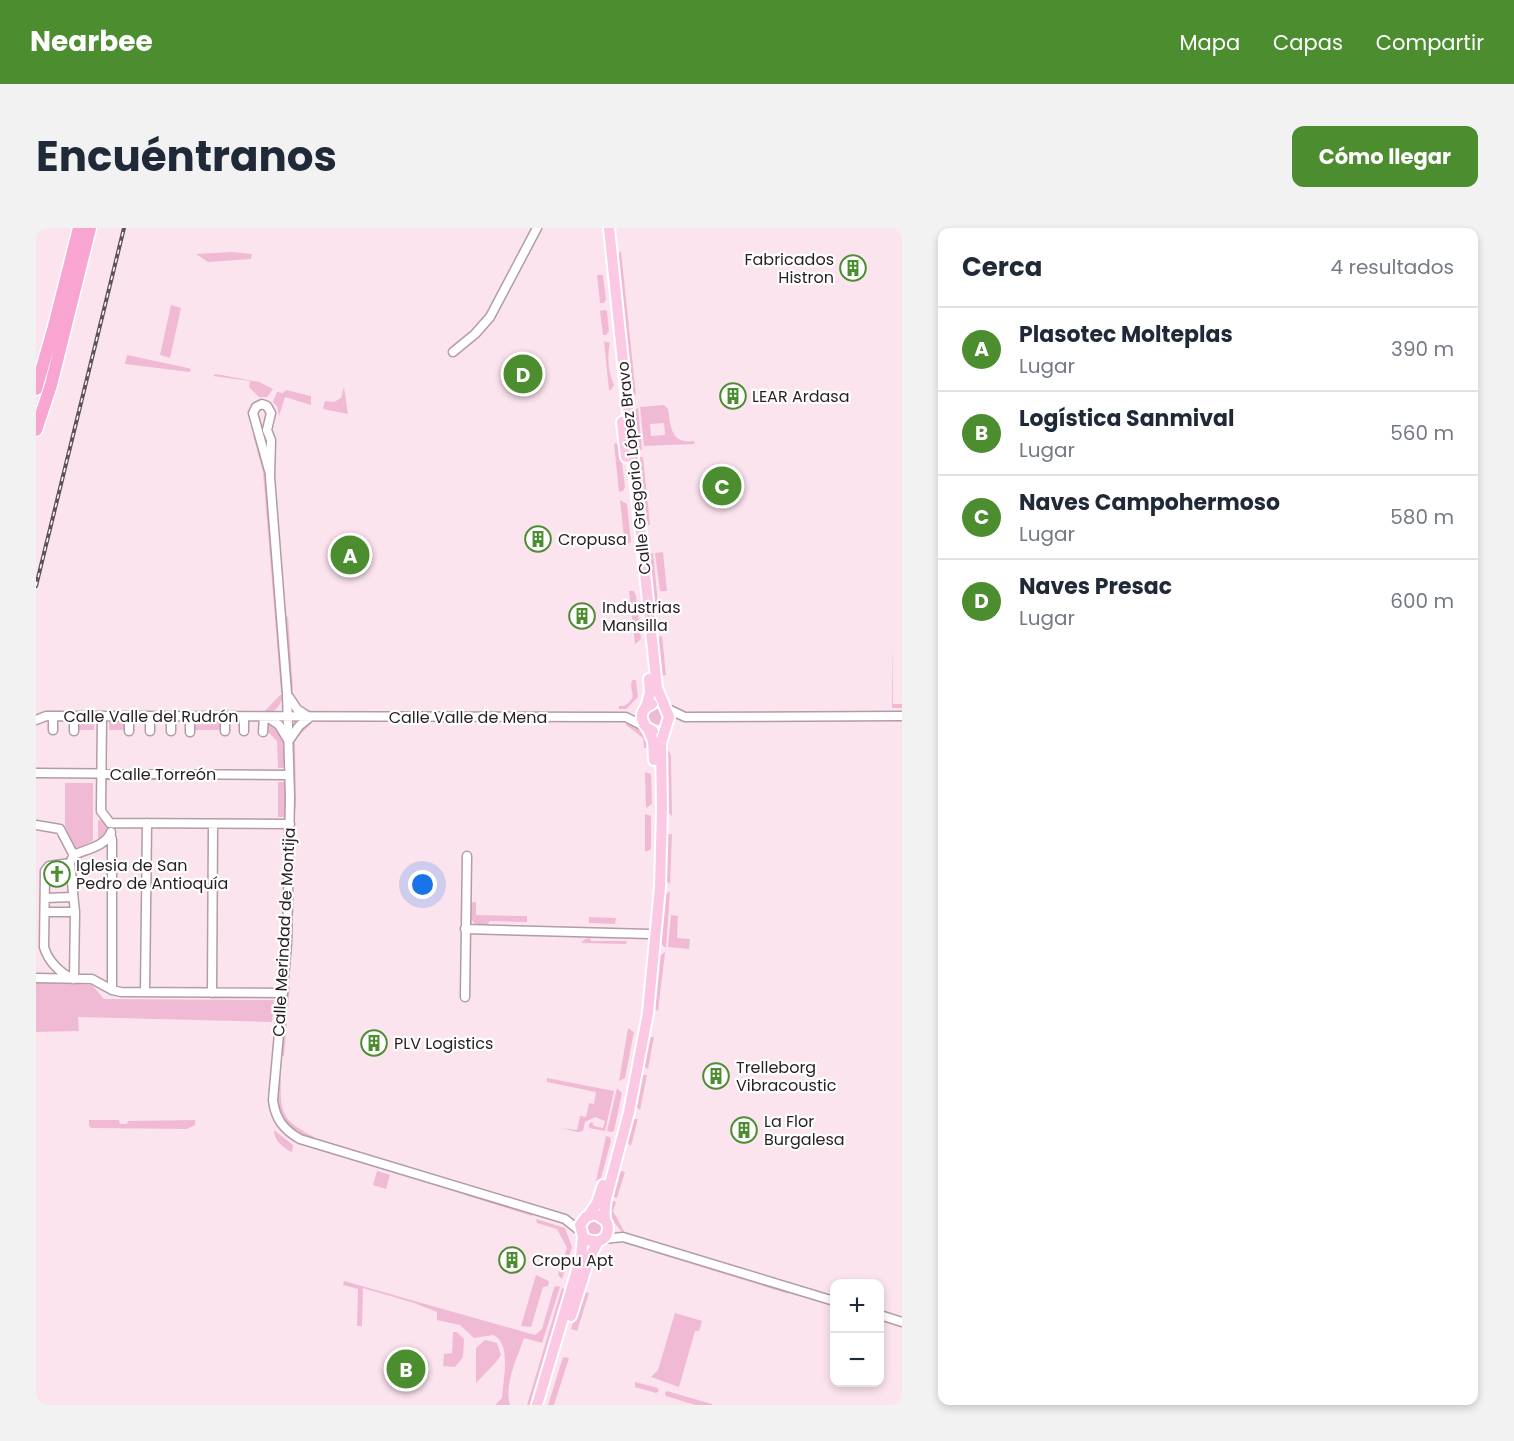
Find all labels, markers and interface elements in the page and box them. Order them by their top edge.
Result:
text: Nearbee [30,22,153,61]
text: Mapa [1179,28,1240,57]
text: Capas [1273,28,1343,57]
text: Compartir [1376,28,1484,57]
button: Cómo llegar [1292,126,1478,187]
text: Encuéntranos [36,127,337,186]
place label: Fabricados Histron [744,248,834,289]
text: Cerca [962,249,1042,285]
building icon: Fabricados Histron [838,253,868,283]
text: 4 resultados [1331,253,1454,281]
text: Plasotec Molteplas [1019,319,1233,350]
text: A [974,335,989,363]
text: 390 m [1391,335,1454,363]
pin: D [504,352,542,396]
text: Lugar [1019,352,1075,380]
street label: Calle Gregorio López Bravo [611,360,657,576]
building icon: LEAR Ardasa [718,381,748,411]
place label: LEAR Ardasa [752,385,849,408]
text: Logística Sanmival [1019,403,1234,434]
text: B [975,419,988,447]
text: 560 m [1390,419,1454,447]
text: Lugar [1019,436,1075,464]
pin: C [702,464,742,508]
text: Naves Campohermoso [1019,487,1280,518]
text: C [974,503,989,531]
text: 580 m [1390,503,1454,531]
text: Lugar [1019,520,1075,548]
building icon: Cropusa [523,524,553,554]
place label: Cropusa [558,528,627,551]
pin: A [330,532,370,578]
text: Naves Presac [1019,571,1172,602]
text: D [974,587,989,615]
text: 600 m [1390,587,1454,615]
place label: Industrias Mansilla [602,596,680,637]
building icon: Industrias Mansilla [567,601,597,631]
text: Lugar [1019,604,1075,632]
street label: Calle Valle del Rudrón [63,705,239,728]
street label: Calle Valle de Mena [389,706,547,729]
street label: Calle Torreón [110,763,216,786]
street label: Calle Merindad de Montija [267,827,301,1037]
place label: Iglesia de San Pedro de Antioquía [76,854,228,895]
church icon: Iglesia de San Pedro de Antioquía [42,859,72,889]
your location [408,870,437,899]
building icon: PLV Logistics [359,1028,389,1058]
place label: PLV Logistics [394,1032,493,1055]
place label: Trelleborg Vibracoustic [736,1056,837,1097]
building icon: Trelleborg Vibracoustic [701,1061,731,1091]
place label: La Flor Burgalesa [764,1110,845,1151]
building icon: La Flor Burgalesa [729,1115,759,1145]
building icon: Cropu Apt [497,1245,527,1275]
place label: Cropu Apt [532,1249,613,1272]
map controls [830,1279,884,1387]
button: + [830,1279,884,1333]
button: − [830,1333,884,1387]
pin: B [386,1346,425,1392]

